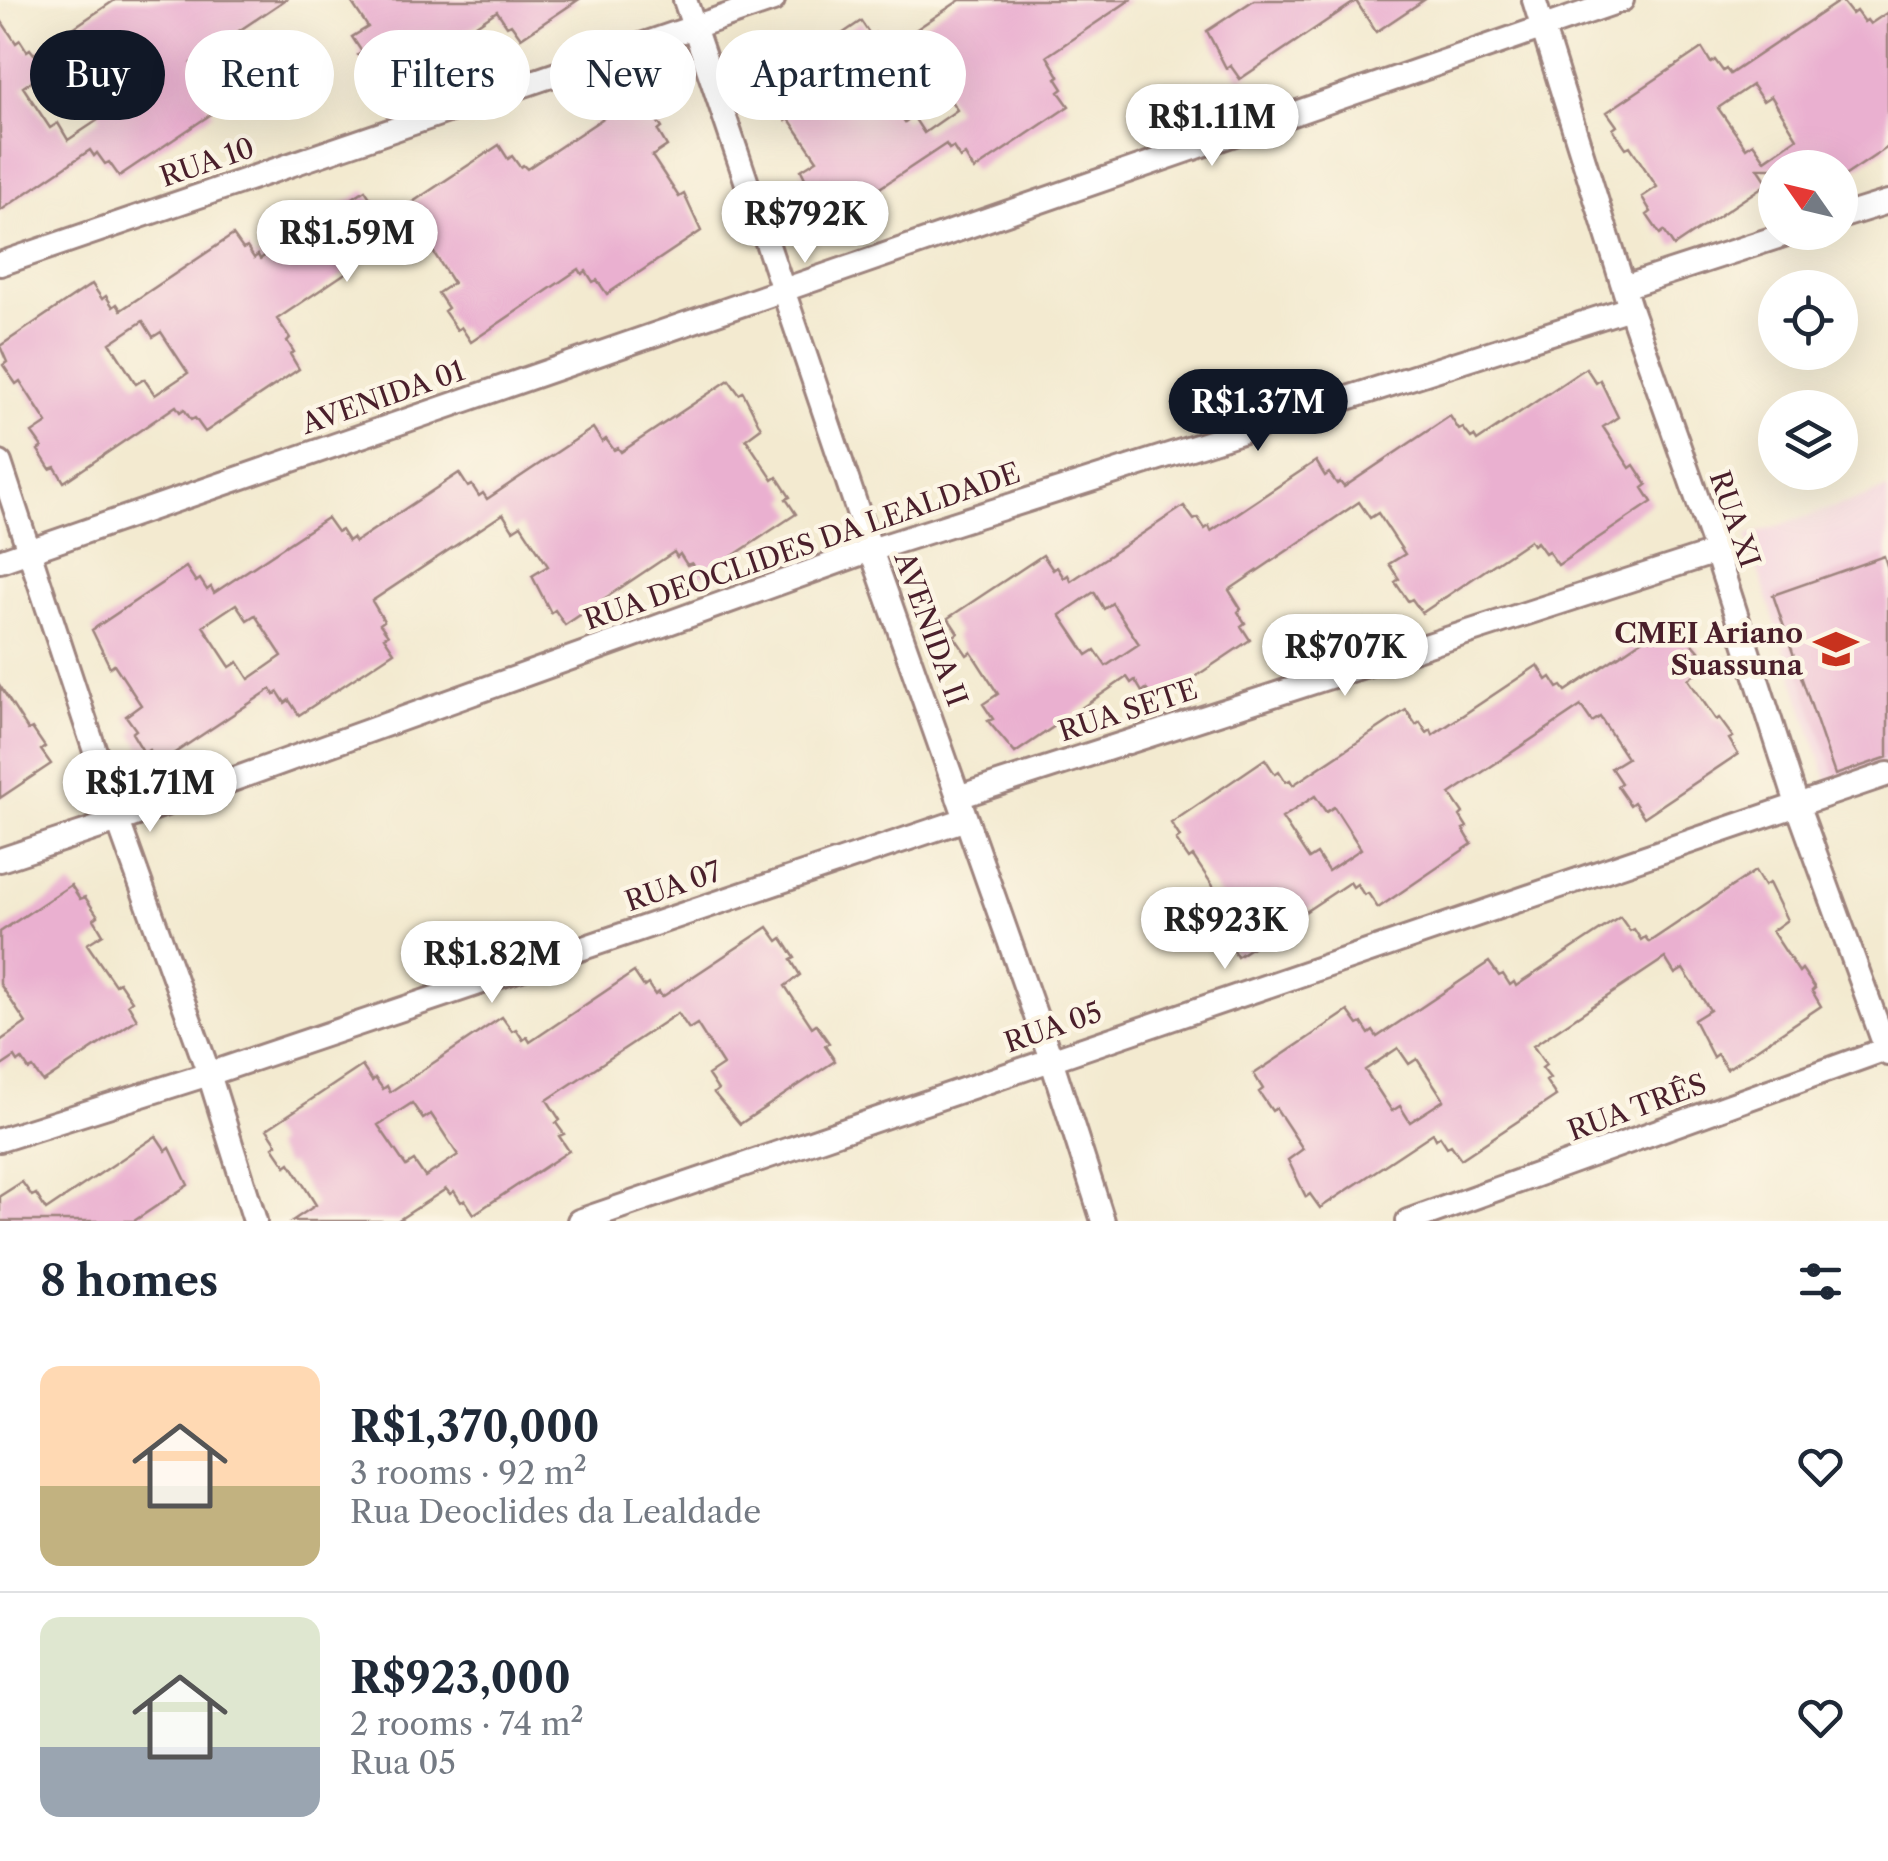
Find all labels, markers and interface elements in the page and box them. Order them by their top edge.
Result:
chip: Buy [30,30,165,120]
chip: Rent [185,30,334,120]
chip: Filters [354,30,530,120]
chip: New [550,30,696,120]
chip: Apartment [716,30,966,120]
pin: R$1.11M [1120,84,1304,169]
text: R$1.11M [1148,97,1276,136]
street label: RUA 10 [155,130,259,194]
north arrow [1758,150,1858,250]
map controls [1758,150,1858,490]
pin: R$792K [724,181,886,266]
text: R$792K [744,194,866,233]
pin: R$1.59M [255,200,439,285]
text: R$1.59M [279,213,415,252]
button: locate [1758,270,1858,370]
street label: AVENIDA 01 [296,353,469,441]
pin: R$1.37M [1166,369,1350,454]
text: R$1.37M [1191,382,1325,421]
button: layers [1758,390,1858,490]
street label: RUA DEOCLIDES DA LEALDADE [579,455,1025,637]
street label: RUA XI [1703,466,1767,572]
street label: AVENIDA II [887,546,975,711]
pin: R$707K [1264,614,1426,699]
place label: CMEI Ariano Suassuna [1614,616,1804,682]
school or university icon: CMEI Ariano Suassuna [1812,625,1860,673]
text: R$707K [1284,627,1406,666]
street label: RUA SETE [1054,672,1202,748]
pin: R$1.71M [58,750,242,835]
text: R$1.71M [85,763,215,802]
street label: RUA 07 [620,854,726,918]
pin: R$923K [1144,887,1306,972]
text: R$923K [1163,900,1287,939]
pin: R$1.82M [400,921,584,1006]
text: R$1.82M [423,934,561,973]
street label: RUA 05 [1000,995,1106,1059]
street label: RUA TRÊS [1563,1066,1711,1148]
icon: filters [1793,1254,1848,1309]
text: 8 homes [40,1255,218,1307]
text: R$1,370,000 [350,1401,599,1453]
icon: home [120,1406,240,1526]
icon: heart [1793,1439,1848,1494]
text: 3 rooms · 92 m² [350,1453,587,1492]
text: Rua Deoclides da Lealdade [350,1492,761,1531]
text: R$923,000 [350,1652,571,1704]
icon: home [120,1657,240,1777]
icon: heart [1793,1690,1848,1745]
text: 2 rooms · 74 m² [350,1704,584,1743]
text: Rua 05 [350,1743,456,1782]

